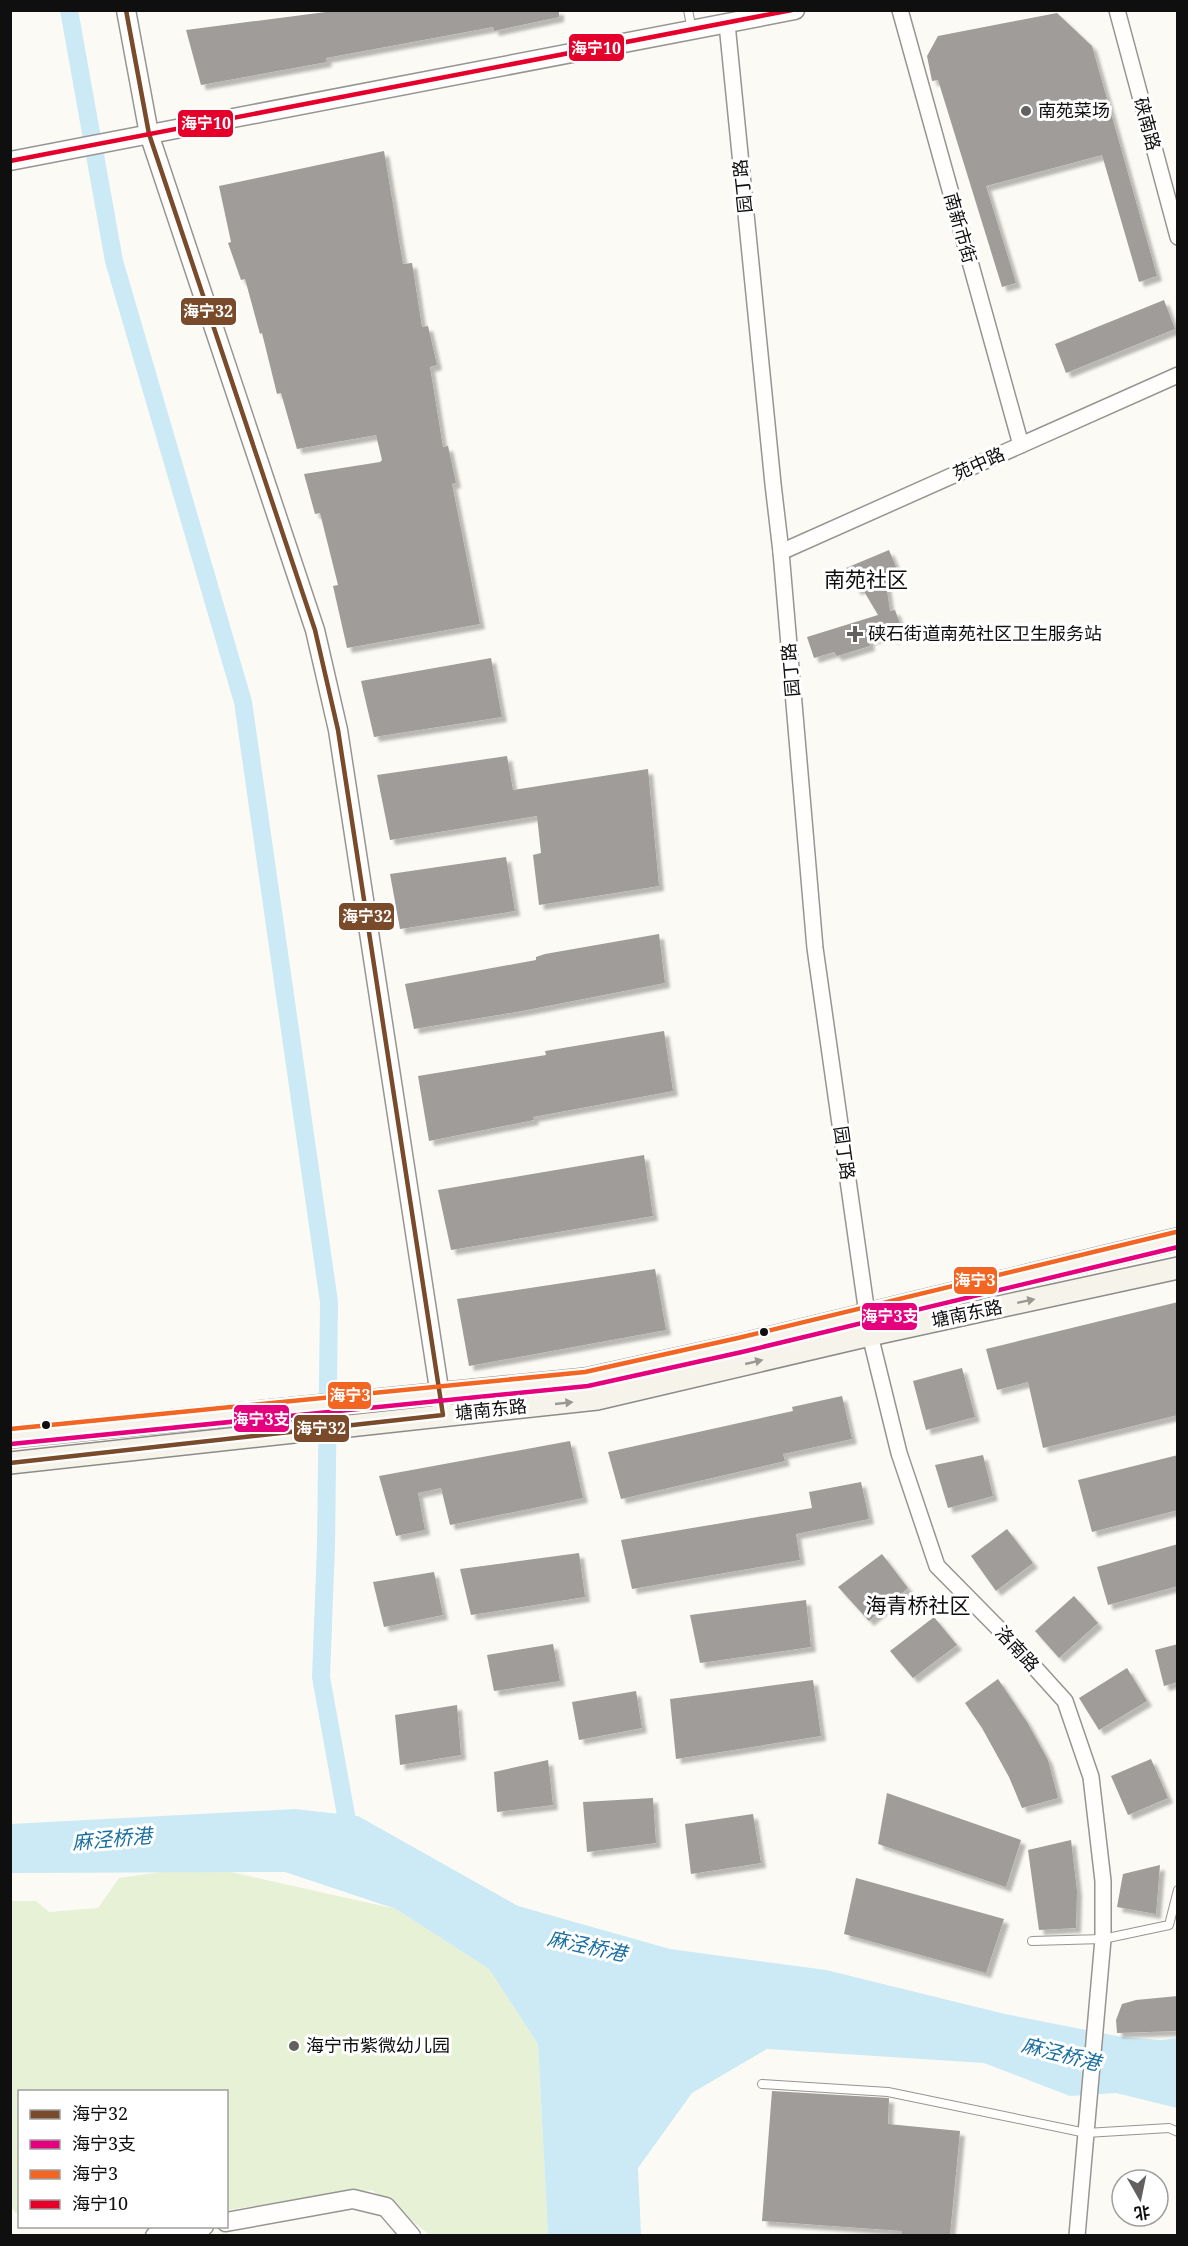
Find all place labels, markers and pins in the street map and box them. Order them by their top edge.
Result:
place label: 南苑菜场 [1038,98,1110,122]
marker: 南苑菜场 [1019,104,1033,118]
place label: 硖石街道南苑社区卫生服务站 [868,621,1102,645]
marker: 硖石街道南苑社区卫生服务站 [846,625,864,643]
unlabelled marker [758,1326,770,1338]
unlabelled marker [40,1419,52,1431]
place label: 海宁市紫微幼儿园 [306,2033,450,2057]
marker: 海宁市紫微幼儿园 [287,2039,301,2053]

